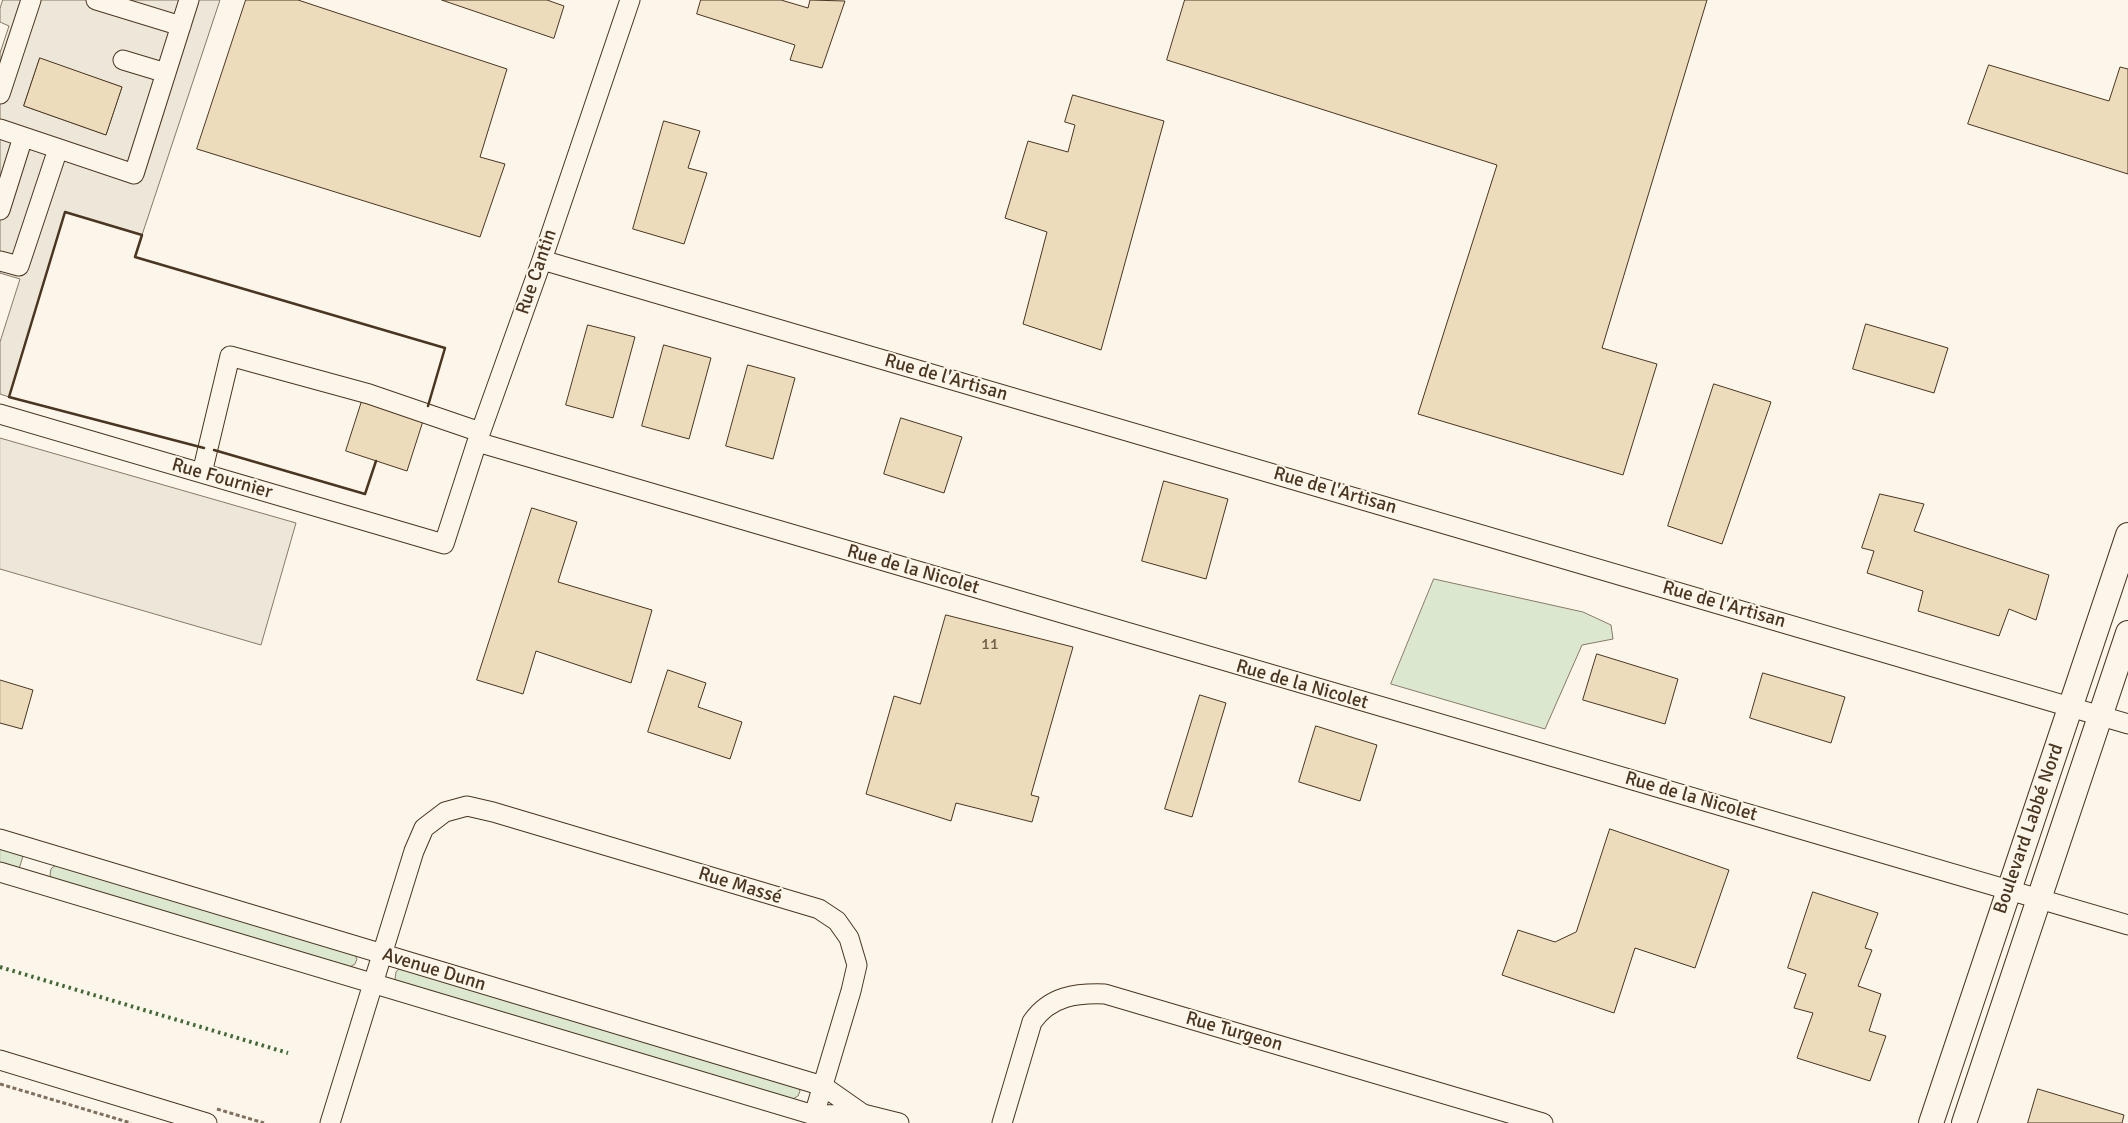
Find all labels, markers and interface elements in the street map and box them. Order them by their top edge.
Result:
street label: Rue Cantin [512,226,562,318]
street label: Rue de l'Artisan [882,350,1010,406]
street label: Rue Fournier [169,454,275,504]
street label: Rue de l'Artisan [1271,463,1399,519]
street label: Rue de la Nicolet [844,540,982,600]
street label: Rue de l'Artisan [1660,577,1788,633]
house number: 11 [981,635,999,655]
street label: Rue de la Nicolet [1233,655,1371,715]
street label: Boulevard Labbé Nord [1989,741,2069,917]
street label: Rue de la Nicolet [1622,767,1760,827]
street label: Rue Massé [695,863,785,909]
street label: Avenue Dunn [379,943,489,997]
street label: Rue Turgeon [1183,1007,1285,1057]

